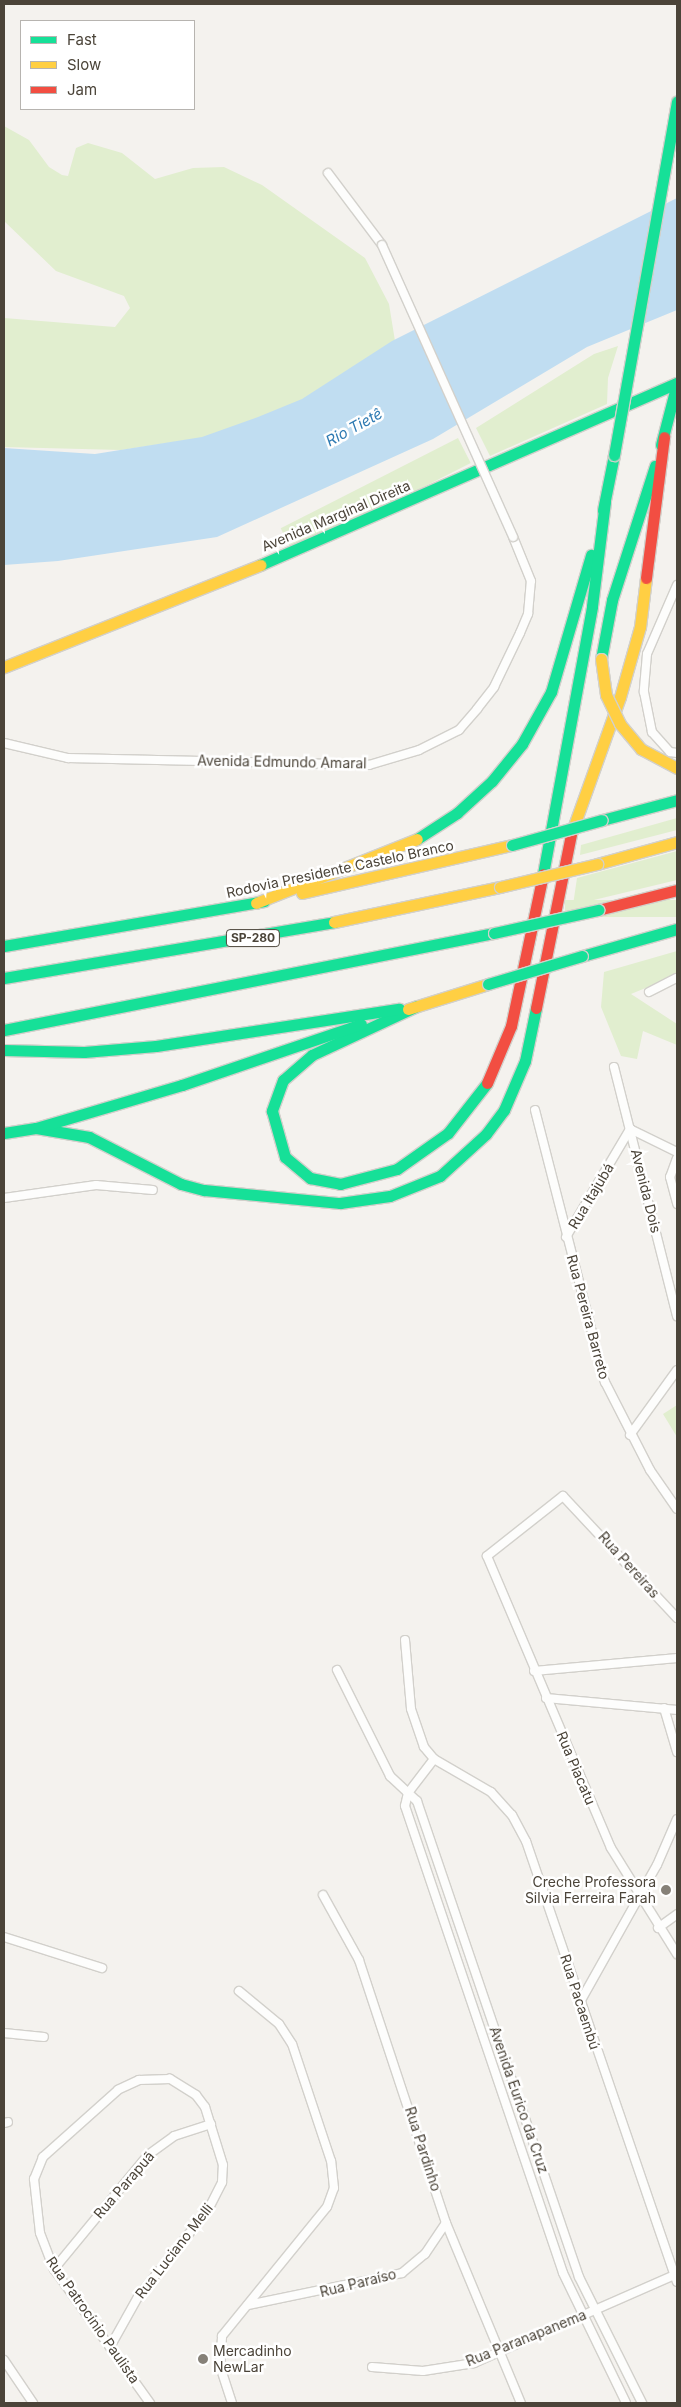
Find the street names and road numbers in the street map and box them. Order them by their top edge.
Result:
street label: Avenida Marginal Direita [259,477,413,555]
street label: Avenida Edmundo Amaral [197,752,367,772]
street label: Rodovia Presidente Castelo Branco [225,837,455,901]
road number: SP-280 [226,928,280,948]
street label: Avenida Dois [627,1147,665,1235]
street label: Rua Itajubá [565,1160,617,1232]
street label: Rua Pereira Barreto [563,1253,613,1381]
street label: Rua Pereiras [595,1528,663,1602]
street label: Rua Piacatu [553,1729,599,1807]
street label: Rua Pacaembú [557,1952,603,2052]
street label: Avenida Eurico da Cruz [486,2024,552,2176]
street label: Rua Pardinho [401,2105,445,2193]
street label: Rua Parapuã [90,2148,158,2222]
street label: Rua Luciano Melli [132,2200,216,2302]
street label: Rua Patrocínio Paulista [43,2253,143,2387]
street label: Rua Paraíso [318,2265,398,2301]
street label: Rua Paranapanema [463,2306,589,2370]

